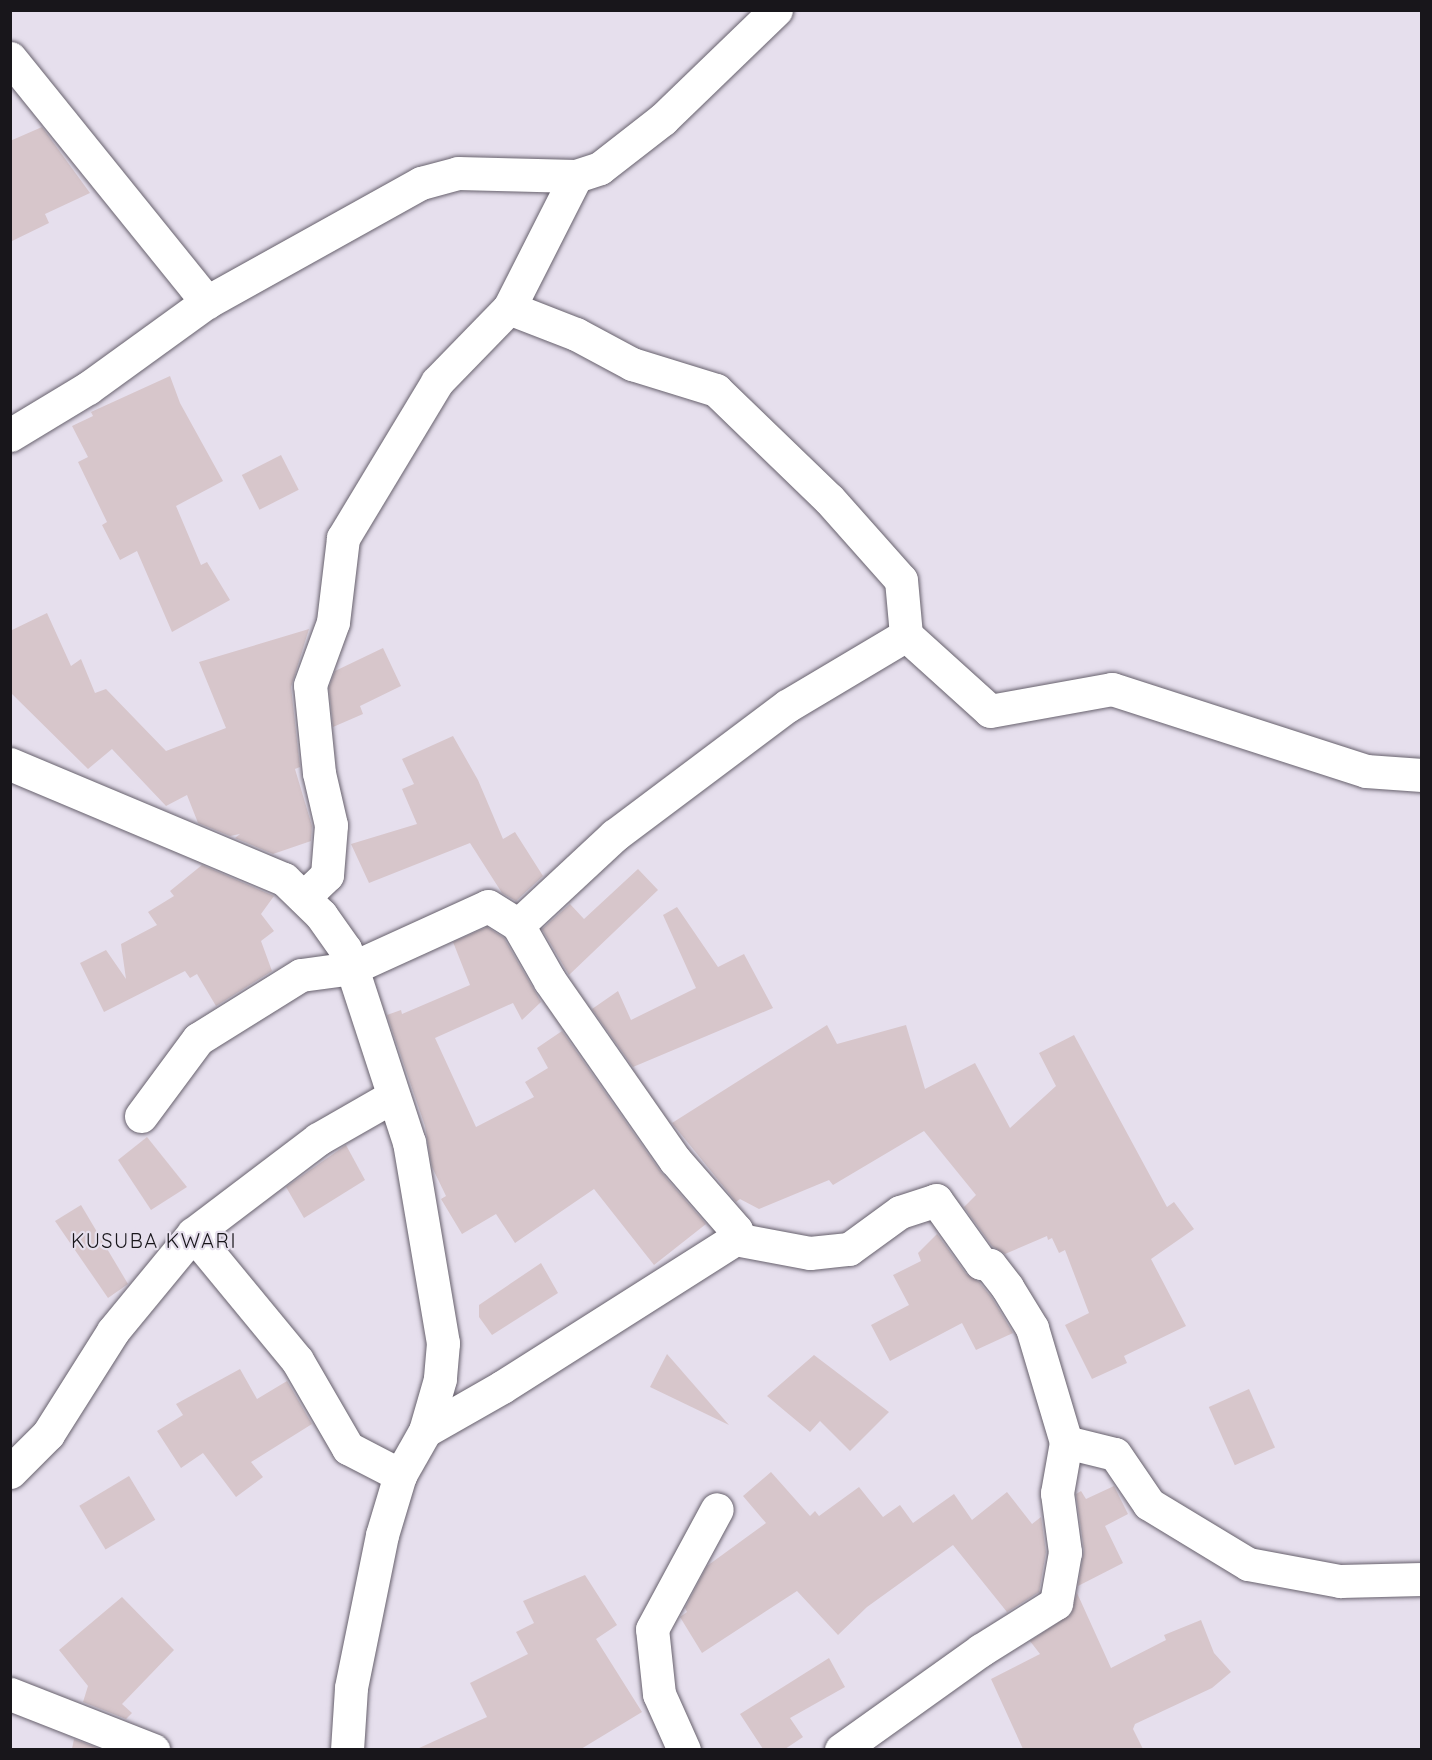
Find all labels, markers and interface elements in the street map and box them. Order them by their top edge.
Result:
district label: KUSUBA KWARI [71,1228,237,1252]

